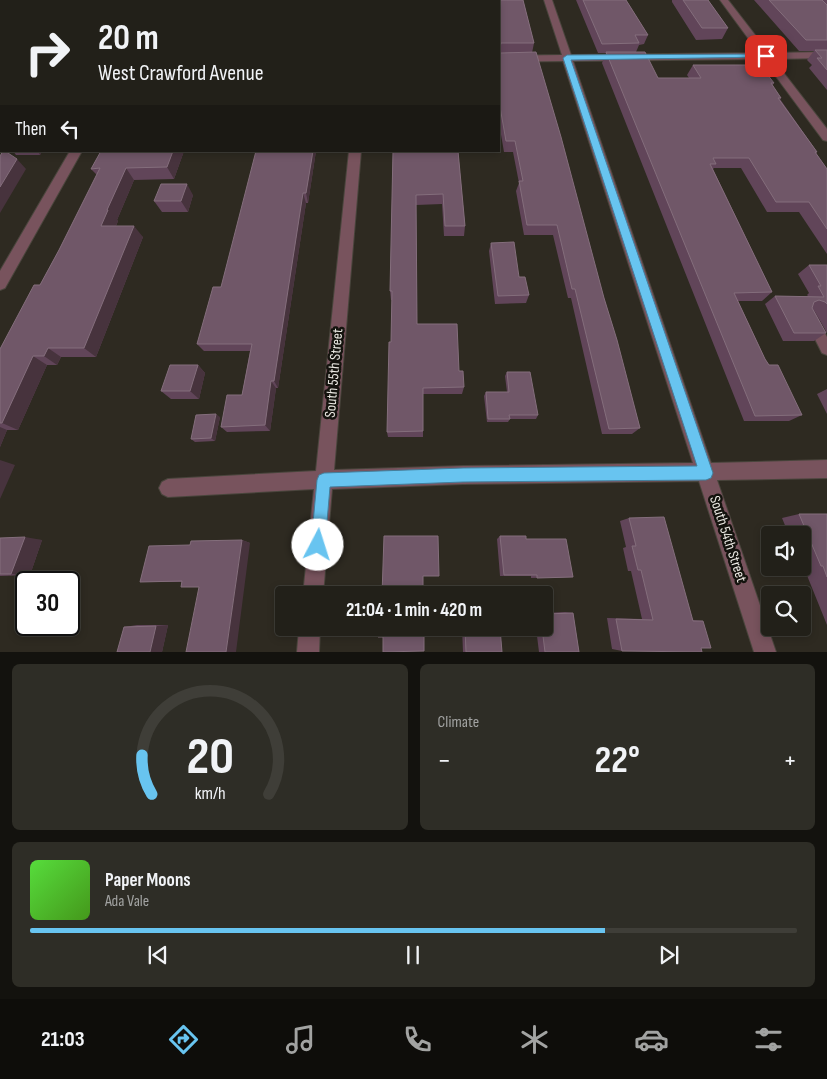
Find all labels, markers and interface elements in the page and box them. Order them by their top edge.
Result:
text: 20 m [98,17,159,60]
icon: right [15,20,80,85]
pin [745,35,787,77]
icon: arrive [752,42,780,70]
text: West Crawford Avenue [98,60,264,87]
icon: left [56,115,84,143]
text: Then [15,118,46,141]
street label: South 55th Street [321,327,347,418]
street label: South 54th Street [705,493,751,585]
position arrow [291,518,343,570]
map controls [761,526,811,636]
button: sound [761,526,811,576]
speed limit sign: 30 [15,571,80,636]
button: search [761,586,811,636]
text: 21:04 · 1 min · 420 m [346,599,482,622]
text: Climate [438,713,479,732]
text: 20 [186,726,234,789]
text: 22° [595,738,640,783]
text: − [438,744,451,777]
text: + [783,744,797,777]
text: km/h [194,783,225,804]
text: Paper Moons [105,869,191,892]
text: Ada Vale [105,892,149,911]
icon: previous [144,941,172,969]
icon: pause [399,941,427,969]
icon: next [655,941,683,969]
icon: directions [166,1022,201,1057]
icon: music [283,1022,318,1057]
icon: phone [400,1022,435,1057]
icon: climate [517,1022,552,1057]
icon: car [634,1022,669,1057]
icon: filters [751,1022,786,1057]
text: 21:03 [41,1026,85,1053]

